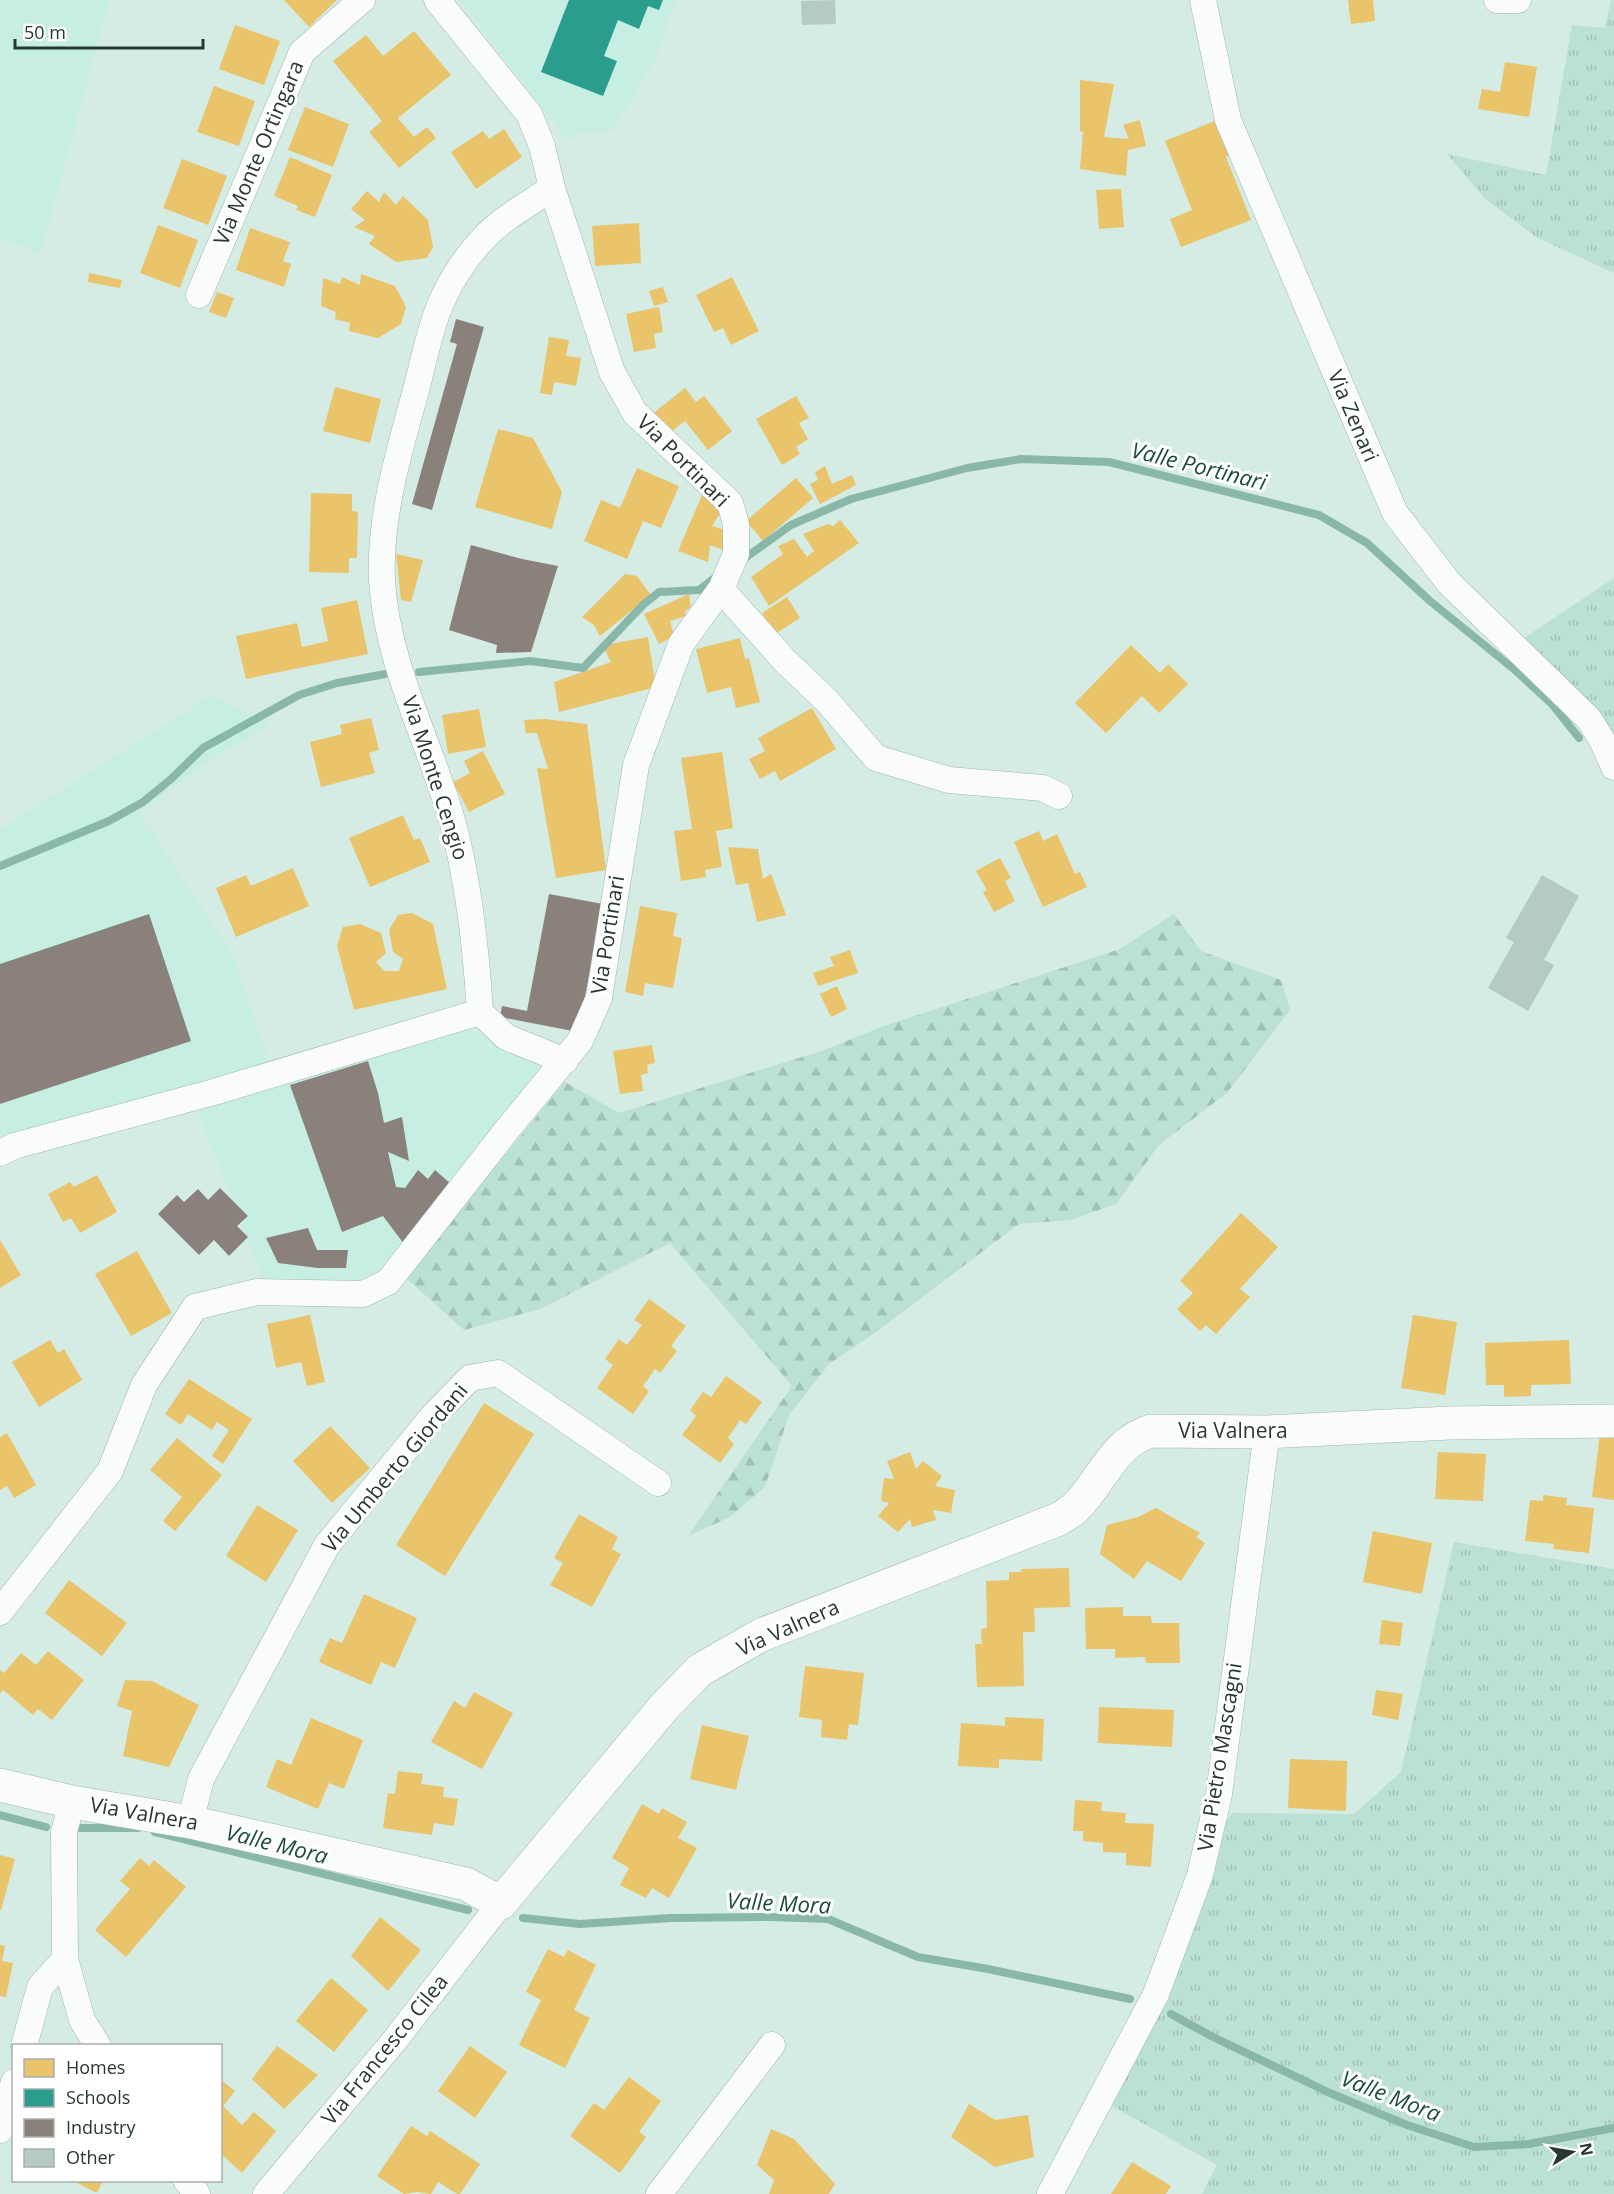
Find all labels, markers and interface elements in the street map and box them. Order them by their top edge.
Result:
scale bar [15,12,202,50]
text: 50 m [24,20,66,44]
street label: Via Monte Ortingara [207,56,310,249]
street label: Via Zenari [1322,365,1386,466]
street label: Via Portinari [631,408,736,513]
water label: Valle Portinari [1129,434,1270,496]
street label: Via Monte Cengio [396,692,476,863]
street label: Via Portinari [584,873,630,996]
street label: Via Umberto Giordani [315,1377,473,1558]
street label: Via Valnera [1178,1416,1288,1444]
street label: Via Valnera [732,1592,843,1662]
street label: Via Pietro Mascagni [1190,1660,1248,1853]
street label: Via Valnera [88,1790,200,1836]
water label: Valle Mora [223,1816,331,1870]
water label: Valle Mora [726,1884,832,1920]
street label: Via Francesco Cilea [315,1968,454,2131]
legend [12,2044,222,2182]
text: Homes [66,2055,125,2079]
water label: Valle Mora [1337,2062,1445,2128]
text: Schools [66,2085,130,2109]
text: Industry [66,2115,136,2139]
north arrow [1542,2122,1602,2182]
text: N [1575,2141,1599,2158]
text: Other [66,2145,116,2169]

